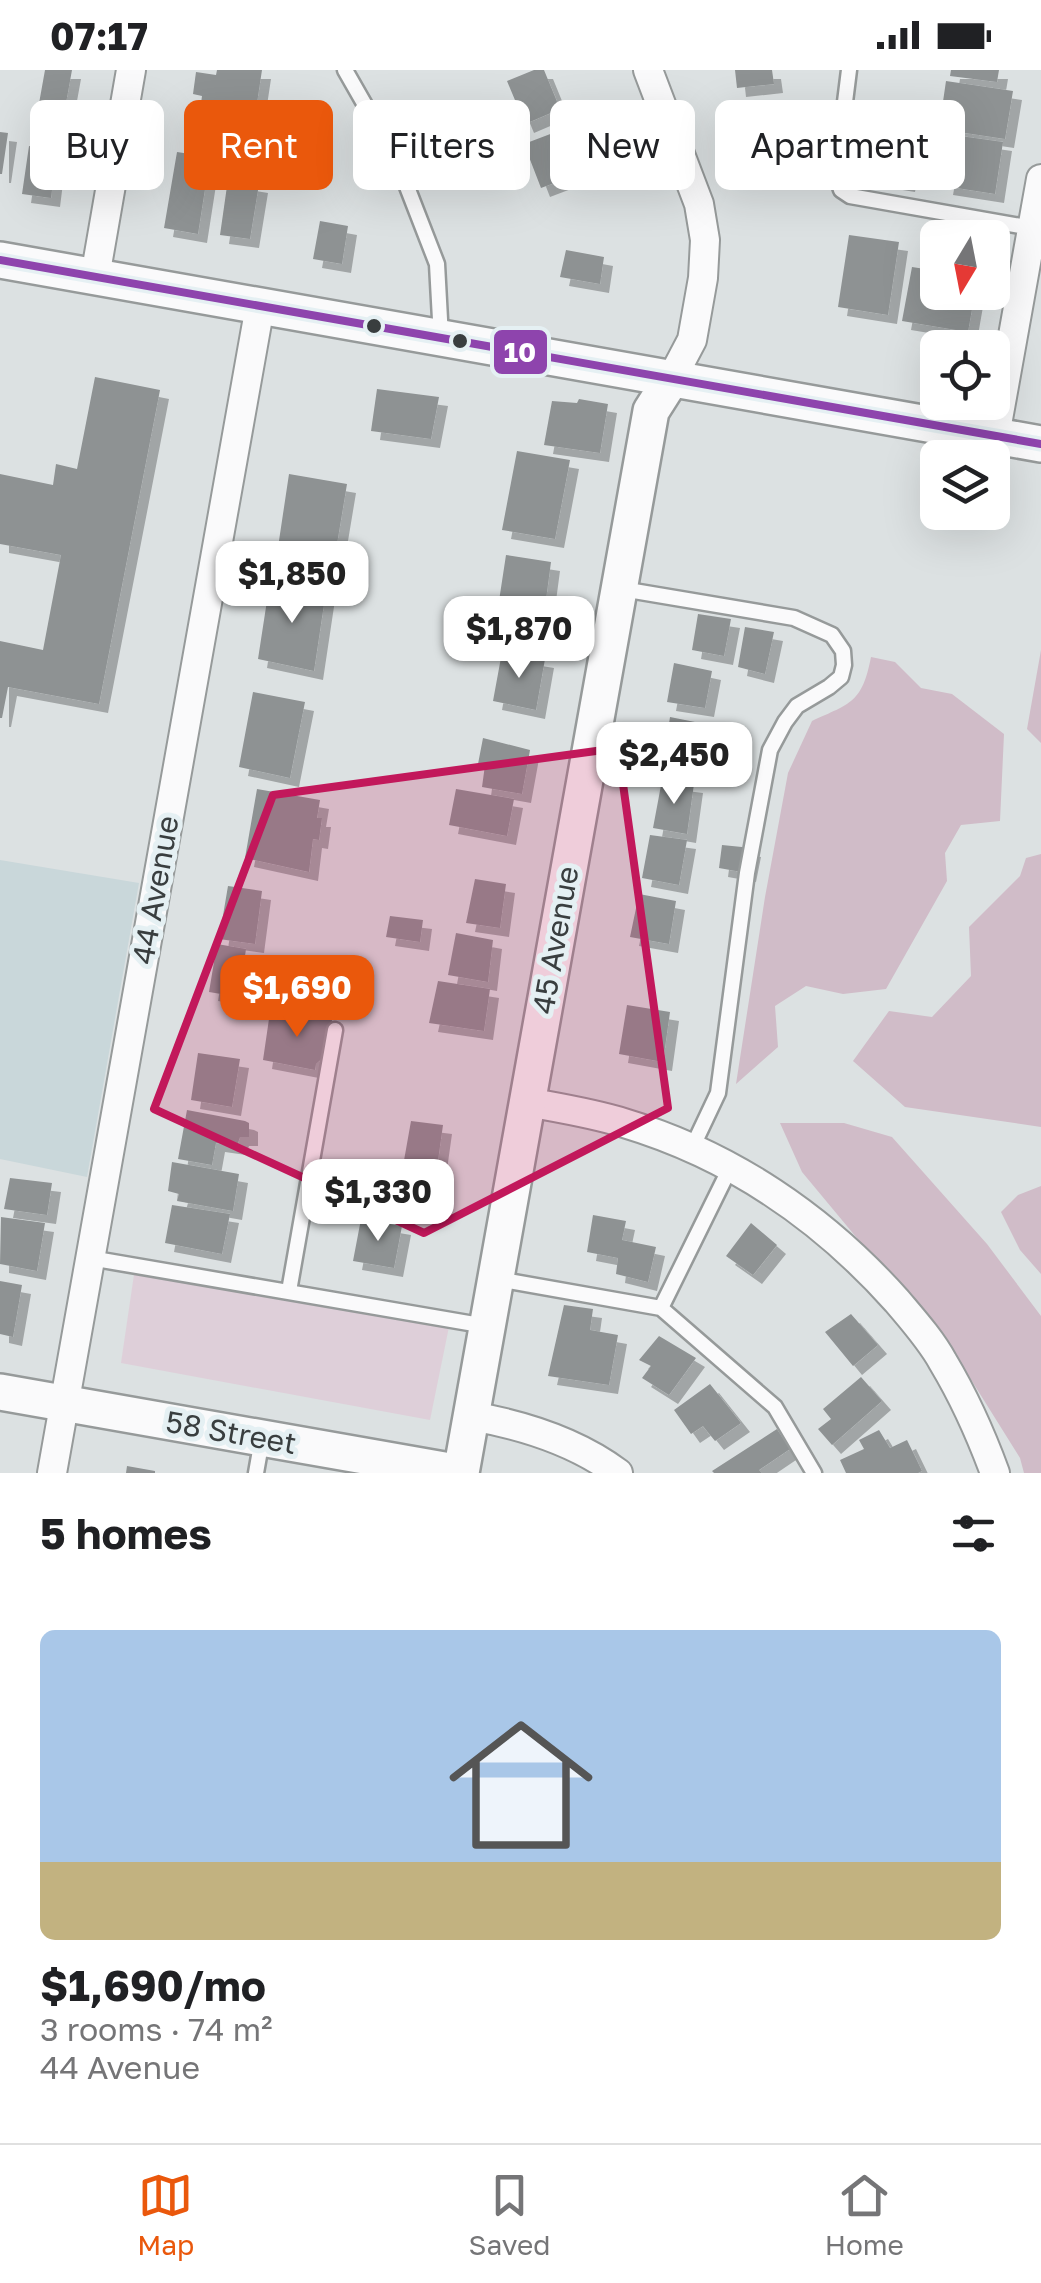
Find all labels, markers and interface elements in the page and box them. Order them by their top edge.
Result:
text: 07:17 [50,13,148,58]
chip: Buy [30,100,164,190]
chip: Rent [184,100,333,190]
chip: Filters [353,100,530,190]
chip: New [550,100,695,190]
chip: Apartment [715,100,965,190]
north arrow [920,220,1010,310]
map controls [920,220,1010,530]
unlabelled marker [364,316,384,336]
line badge: 10 [492,328,549,376]
button: locate [920,330,1010,420]
unlabelled marker [450,331,470,351]
text: 10 [504,335,536,368]
button: layers [920,440,1010,530]
pin: $1,850 [211,541,373,626]
text: $1,850 [238,554,346,592]
pin: $1,870 [438,596,600,681]
text: $1,870 [466,609,572,647]
pin: $2,450 [593,722,755,807]
text: $2,450 [618,735,730,773]
street label: 44 Avenue [124,813,186,967]
street label: 45 Avenue [524,863,586,1016]
pin: $1,690 [216,955,378,1040]
text: $1,690 [242,968,352,1006]
pin: $1,330 [297,1159,459,1244]
text: $1,330 [324,1172,432,1210]
street label: 58 Street [163,1403,299,1461]
icon: filters [946,1506,1001,1561]
text: 5 homes [40,1508,212,1558]
icon: home [431,1695,611,1875]
text: $1,690/mo [40,1960,266,2010]
text: 3 rooms · 74 m² [40,2010,272,2048]
text: 44 Avenue [40,2048,200,2086]
tab: Map [137,2168,194,2261]
tab: Saved [469,2168,550,2261]
tab: Home [825,2168,904,2261]

